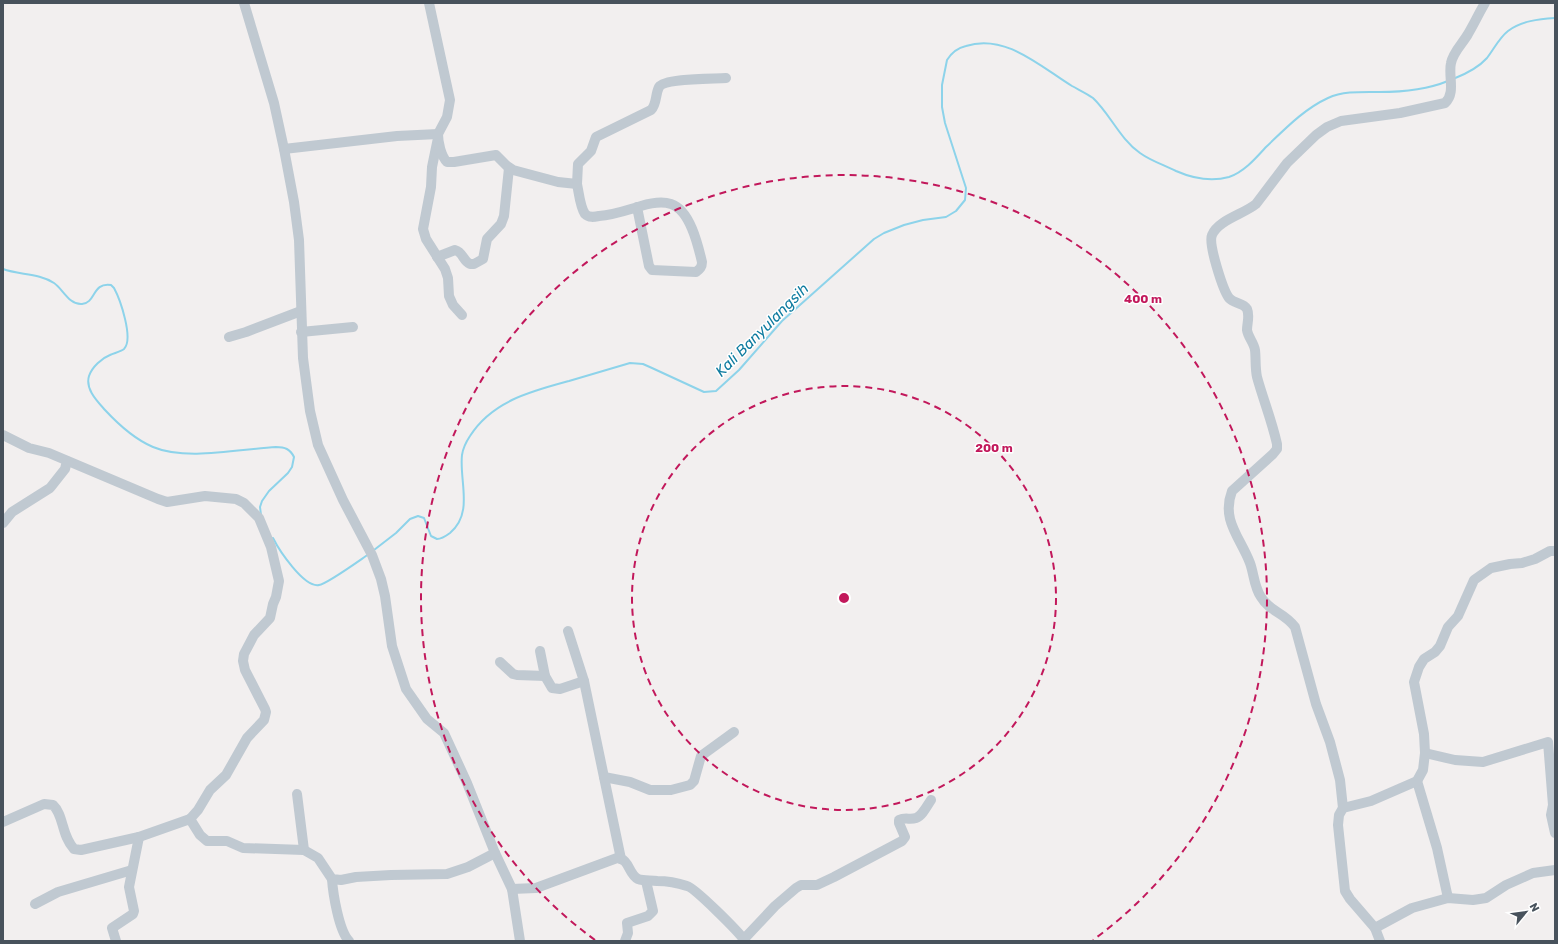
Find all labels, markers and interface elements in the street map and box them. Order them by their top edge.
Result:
water label: Kali Banyulangsih [712,280,812,380]
text: 400 m [1124,292,1162,306]
text: 200 m [975,441,1013,455]
centre of rings [837,591,851,605]
north arrow [1506,892,1546,932]
text: N [1527,901,1542,914]

